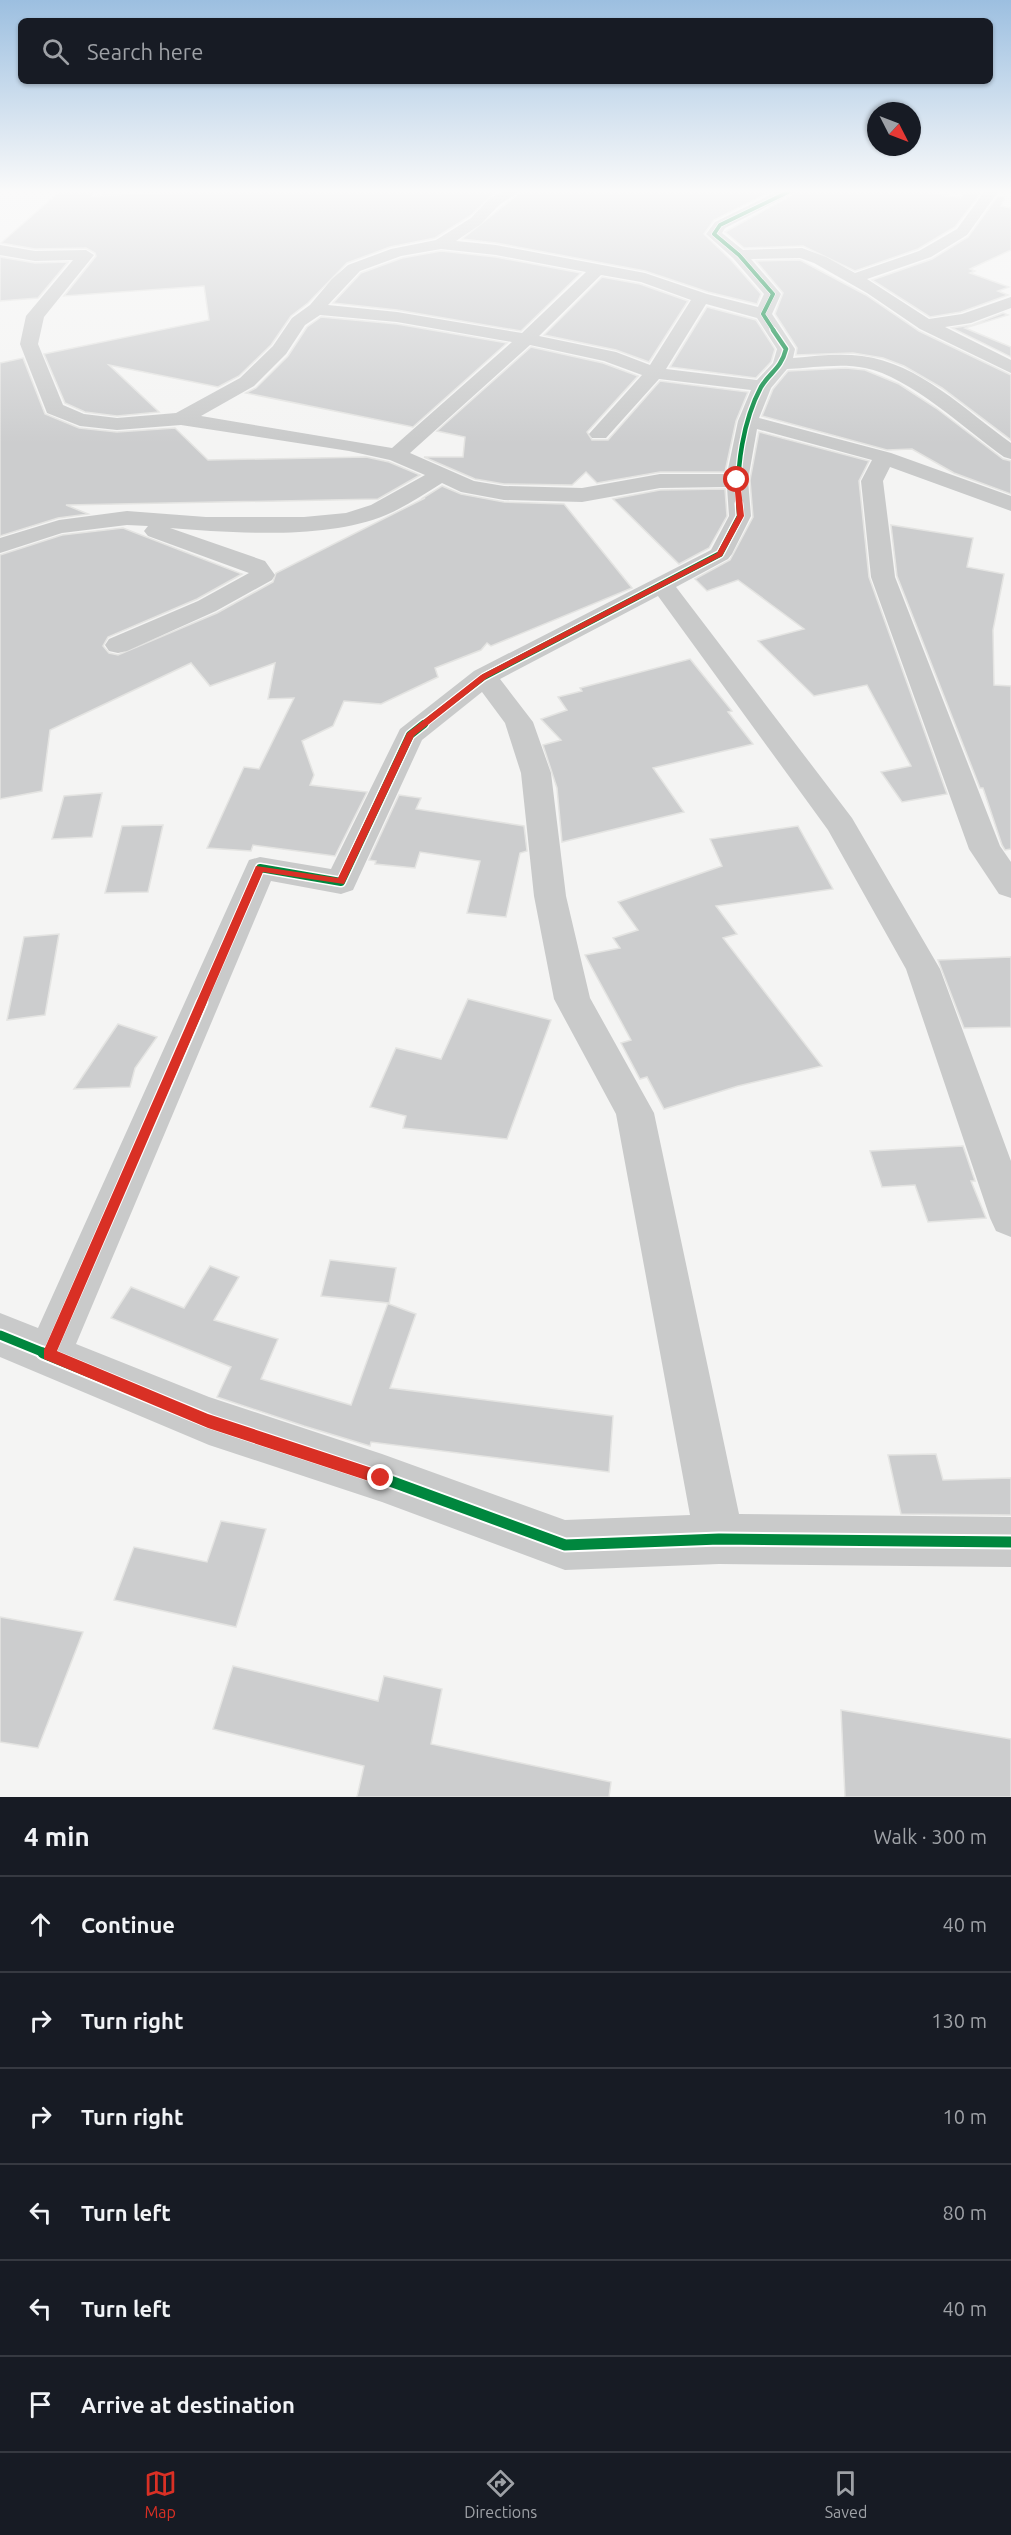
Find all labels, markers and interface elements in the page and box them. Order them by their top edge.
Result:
search box [18,18,993,84]
icon: search [39,35,72,68]
text: Search here [87,39,203,64]
north arrow [867,102,921,156]
route start [723,466,749,492]
route end [367,1464,393,1490]
text: 4 min [24,1822,90,1851]
text: Walk · 300 m [874,1825,987,1848]
icon: ahead [24,1908,57,1941]
text: Continue [81,1912,175,1937]
text: 40 m [943,1913,987,1936]
icon: right [24,2004,57,2037]
text: Turn right [81,2008,183,2033]
text: 130 m [931,2009,987,2032]
icon: right [24,2100,57,2133]
text: Turn right [81,2104,183,2129]
text: 10 m [943,2105,987,2128]
icon: left [24,2196,57,2229]
text: Turn left [81,2200,171,2225]
text: 80 m [943,2201,987,2224]
icon: left [24,2292,57,2325]
text: Turn left [81,2296,171,2321]
text: 40 m [943,2297,987,2320]
icon: arrive [24,2388,57,2421]
text: Arrive at destination [81,2392,295,2417]
tab: Map [144,2467,177,2521]
tab: Directions [464,2467,537,2521]
tab: Saved [825,2467,867,2521]

